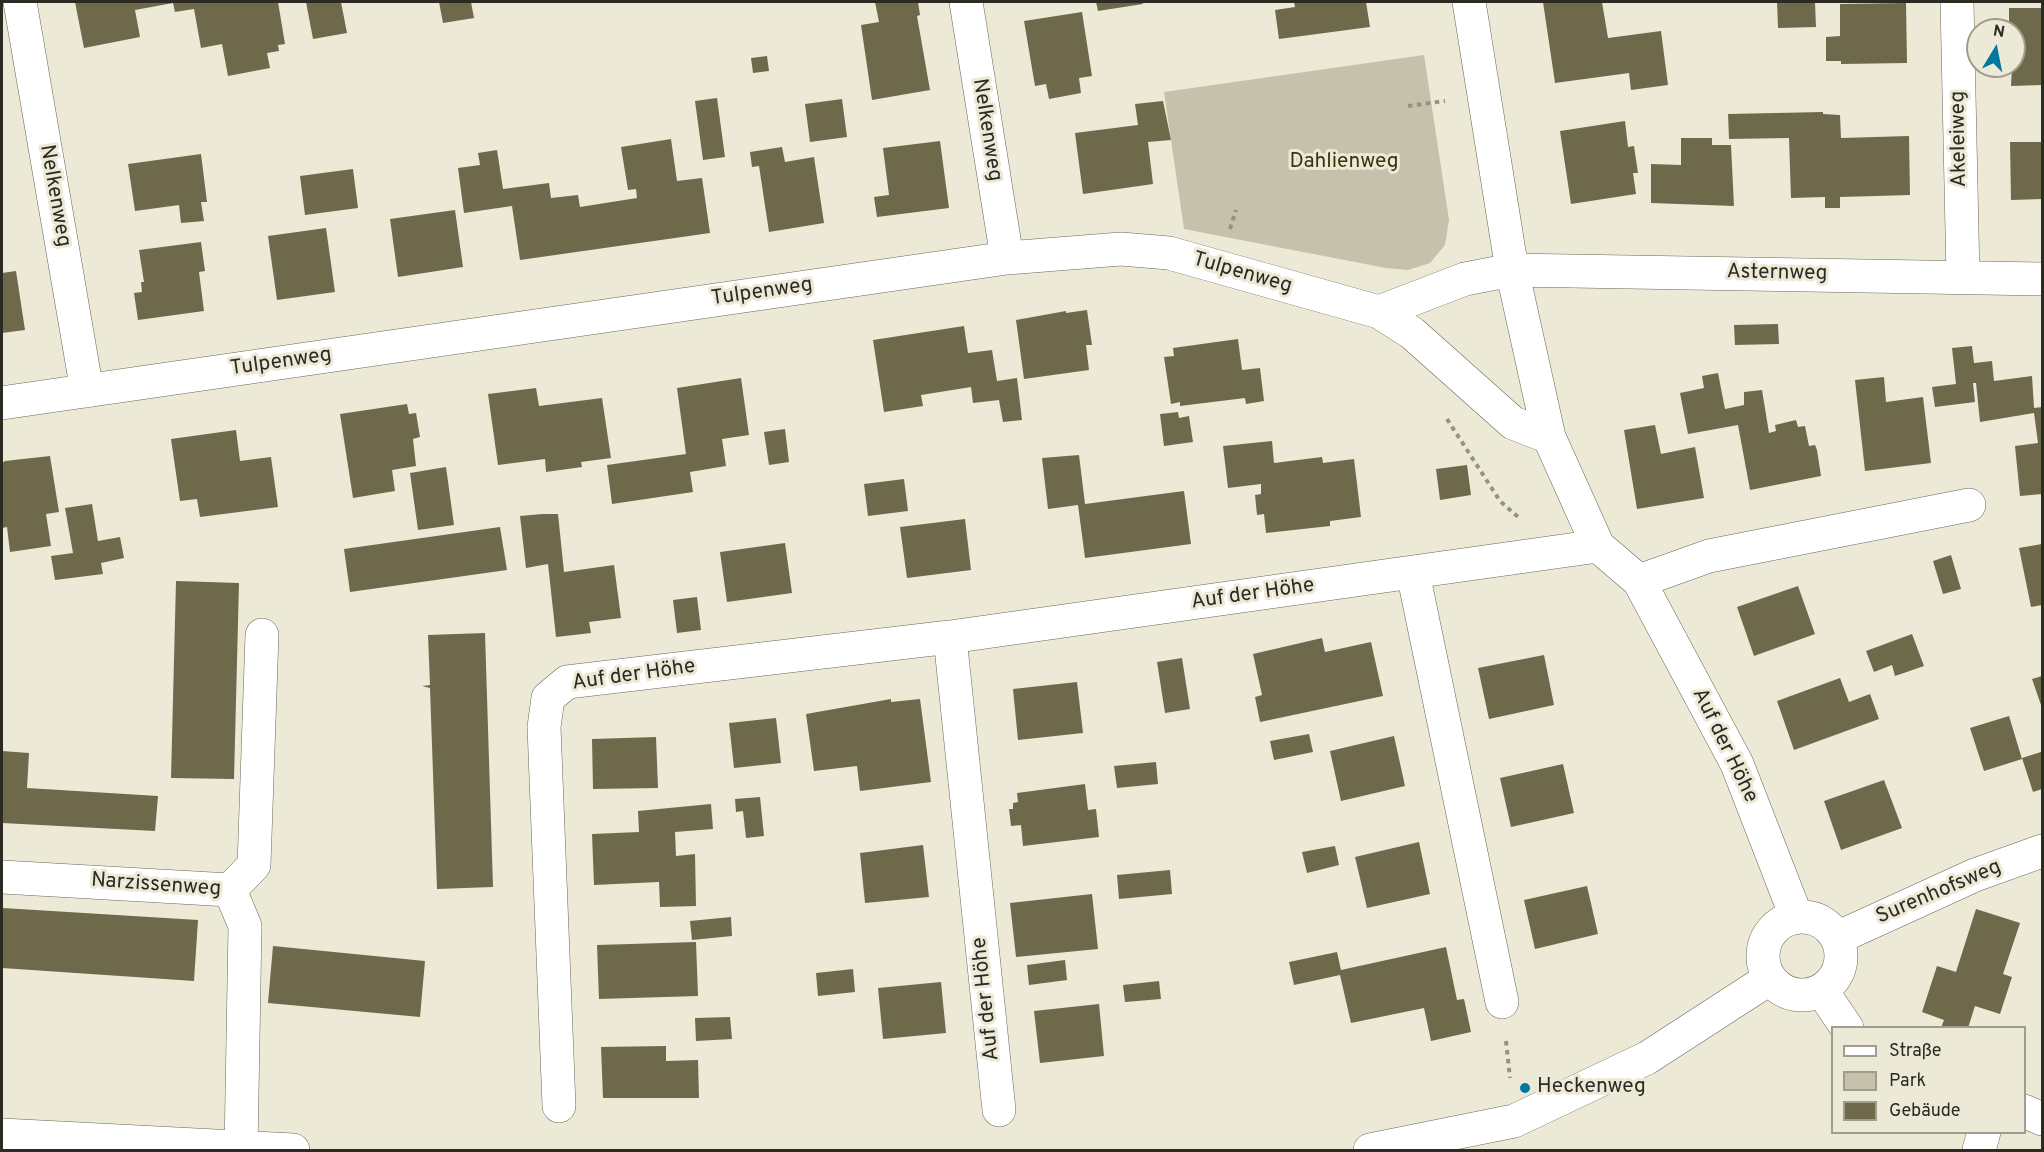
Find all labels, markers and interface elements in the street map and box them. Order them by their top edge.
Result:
north arrow [1966,18,2026,78]
text: N [1991,21,2006,43]
street label: Nelkenweg [965,77,1007,183]
street label: Akeleiweg [1947,91,1973,187]
street label: Nelkenweg [33,143,75,249]
park label: Dahlienweg [1289,150,1399,176]
street label: Tulpenweg [1189,248,1295,300]
street label: Asternweg [1726,261,1828,287]
street label: Tulpenweg [710,273,814,313]
street label: Tulpenweg [229,343,333,383]
street label: Auf der Höhe [1190,574,1316,616]
street label: Auf der Höhe [571,655,697,697]
street label: Auf der Höhe [1685,685,1763,807]
street label: Surenhofsweg [1873,855,2005,931]
street label: Narzissenweg [90,869,222,903]
street label: Auf der Höhe [968,936,1006,1062]
legend [1831,1026,2026,1134]
text: Straße [1889,1040,1941,1063]
text: Park [1889,1070,1926,1093]
place label: Heckenweg [1537,1075,1646,1101]
marker: Heckenweg [1518,1081,1532,1095]
text: Gebäude [1889,1100,1961,1123]

